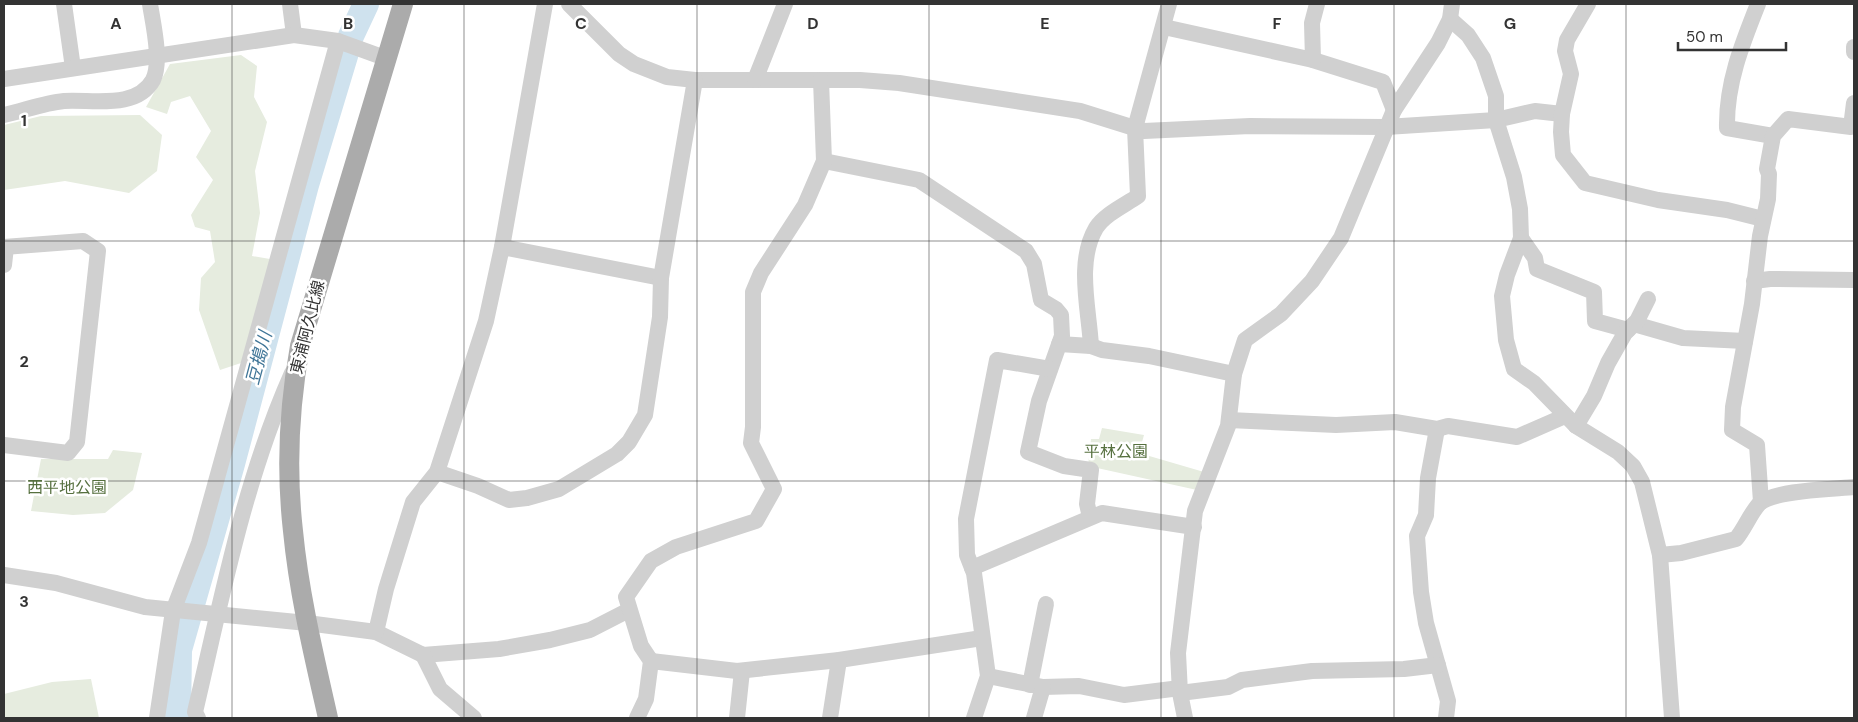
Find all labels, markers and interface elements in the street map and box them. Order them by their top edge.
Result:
text: A [110,13,122,34]
text: B [343,13,353,34]
text: C [575,13,587,34]
text: D [807,13,819,34]
text: E [1040,13,1050,34]
text: F [1273,13,1282,34]
text: G [1504,13,1516,34]
scale bar [1678,20,1786,52]
text: 50 m [1686,27,1723,47]
text: 1 [21,110,27,131]
street label: 東浦阿久比線 [286,278,329,376]
water label: 豆搗川 [240,327,278,387]
text: 2 [19,351,29,372]
park label: 平林公園 [1084,441,1148,462]
park label: 西平地公園 [27,477,107,498]
text: 3 [19,591,29,612]

